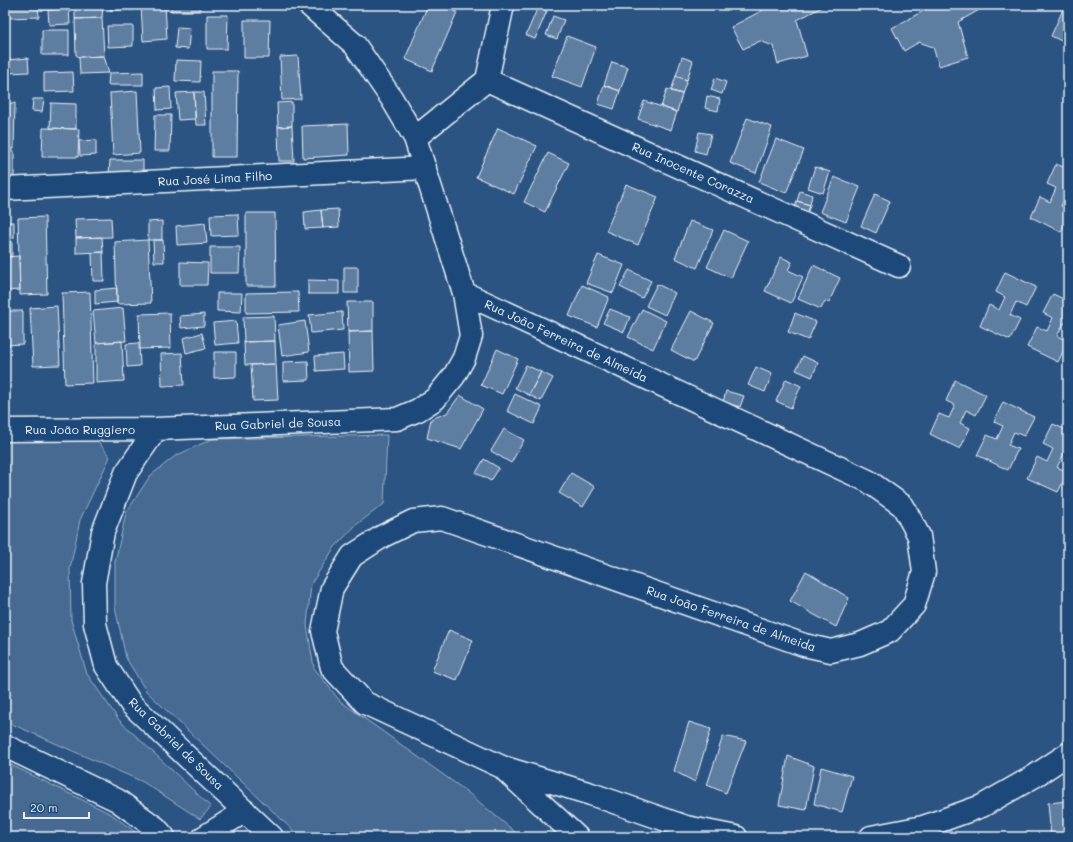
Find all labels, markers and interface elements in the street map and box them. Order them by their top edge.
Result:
street label: Rua Inocente Corazza [630,138,757,206]
street label: Rua José Lima Filho [157,167,273,189]
street label: Rua João Ferreira de Almeida [482,295,651,385]
street label: Rua Gabriel de Sousa [215,413,341,433]
street label: Rua João Ruggiero [25,421,135,437]
street label: Rua João Ferreira de Almeida [644,581,818,655]
street label: Rua Gabriel de Sousa [126,694,228,793]
scale bar [24,794,89,820]
text: 20 m [30,799,58,815]

